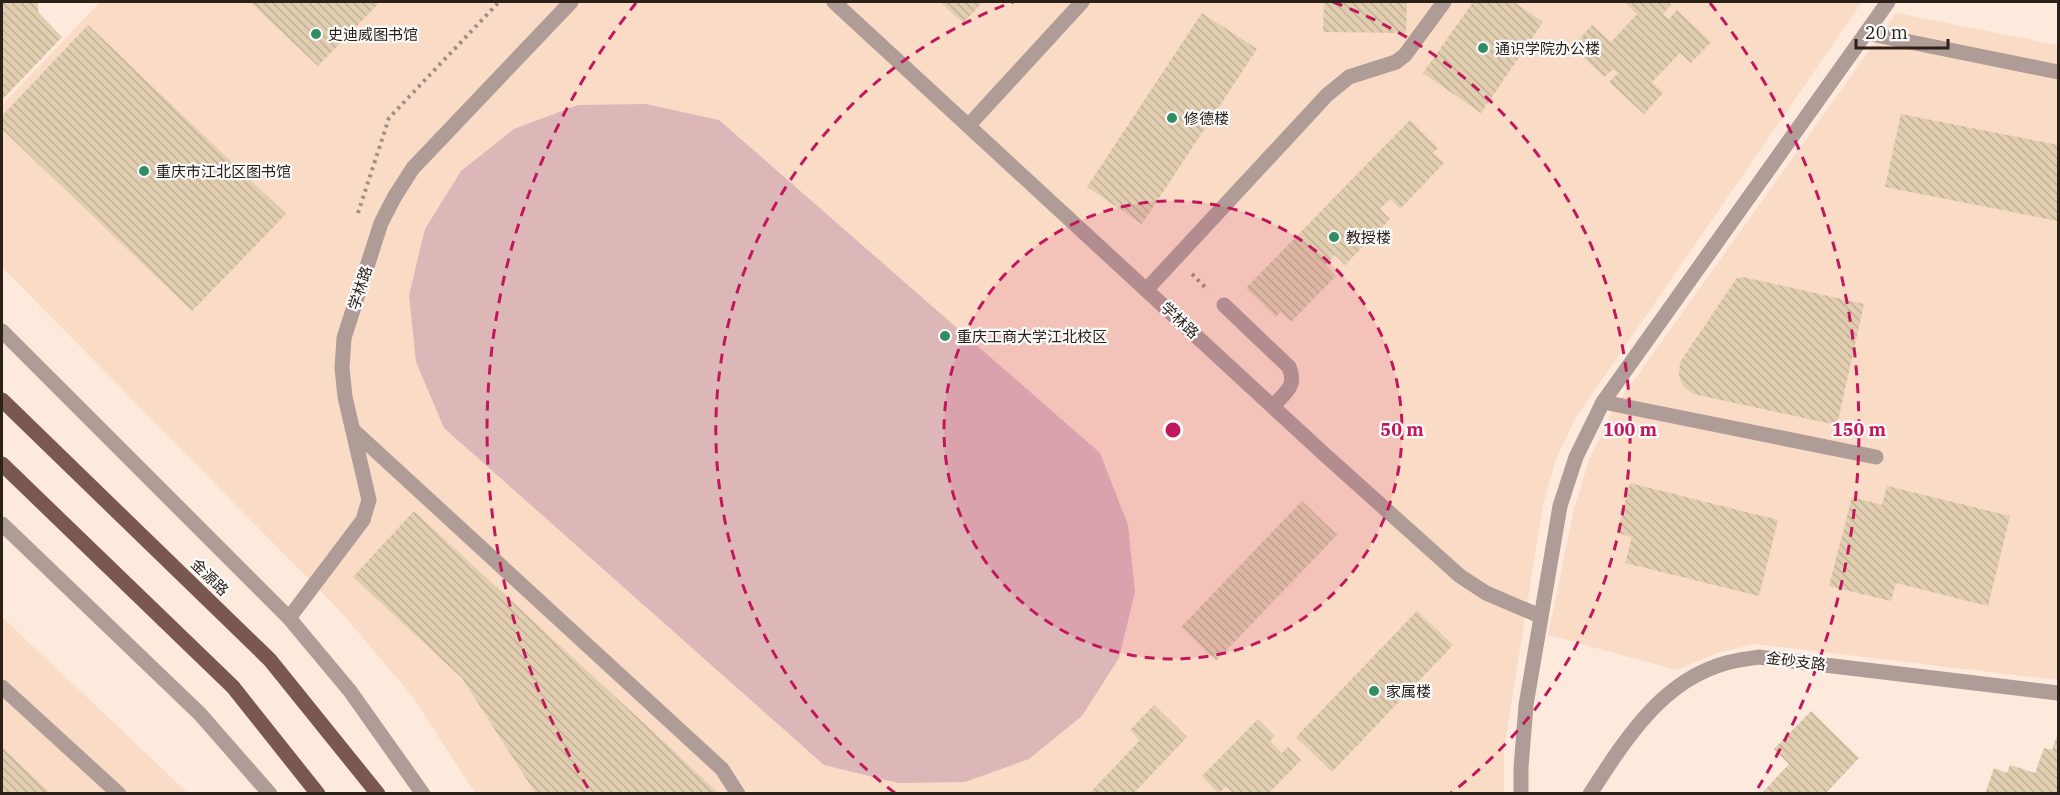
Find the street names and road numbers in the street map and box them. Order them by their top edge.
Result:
street label: 学林路 [344,264,376,312]
street label: 学林路 [1157,298,1203,342]
street label: 金源路 [187,555,233,599]
street label: 金砂支路 [1765,648,1827,674]

